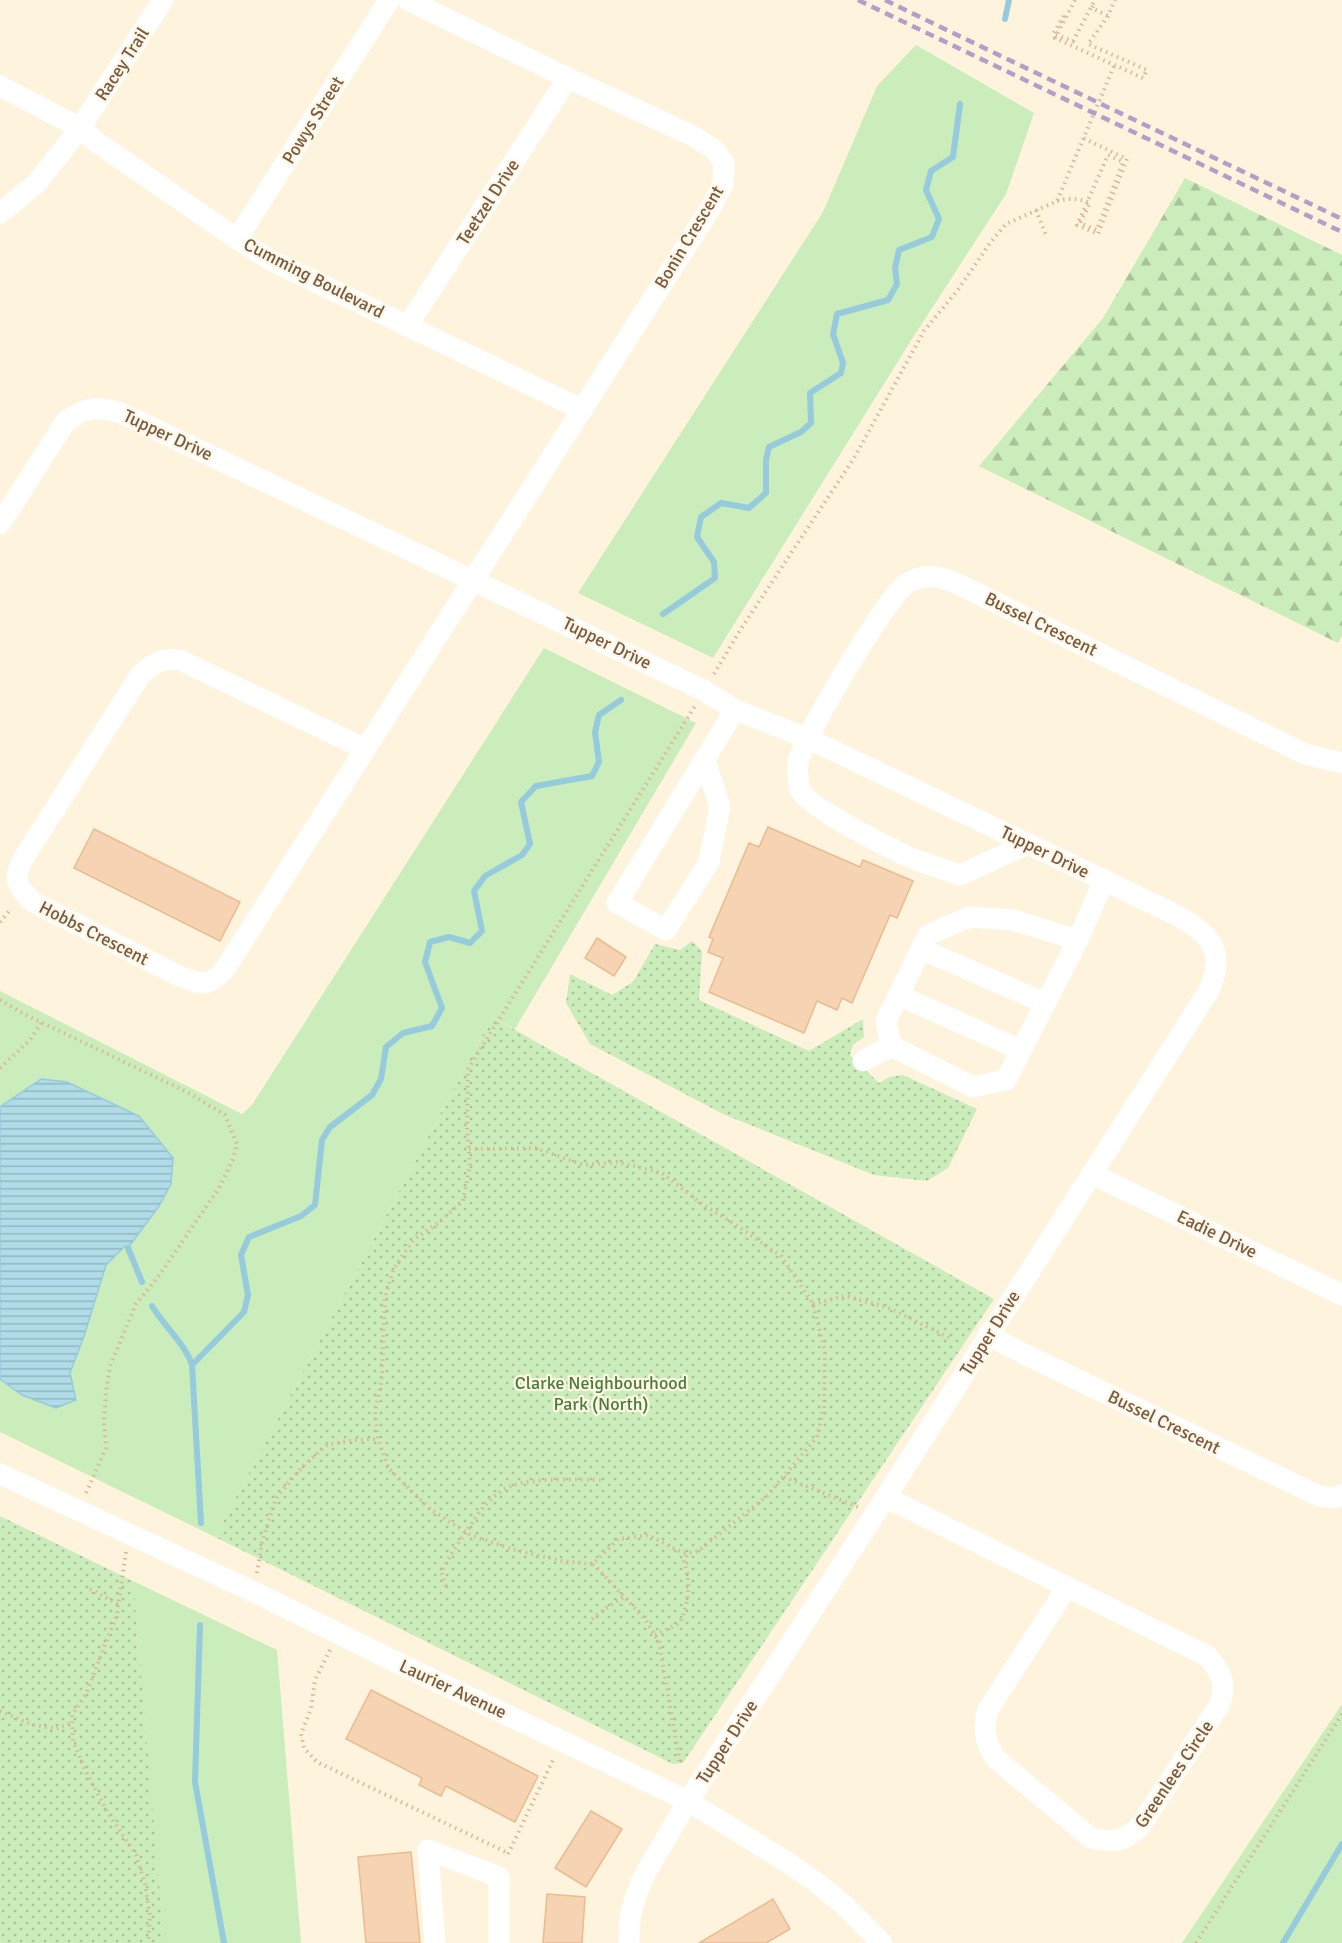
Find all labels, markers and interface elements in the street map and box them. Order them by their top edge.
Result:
street label: Racey Trail [90,23,154,105]
street label: Powys Street [277,72,349,168]
street label: Teetzel Drive [452,155,524,249]
street label: Bonin Crescent [650,181,728,293]
street label: Cumming Boulevard [240,233,388,323]
street label: Tupper Drive [120,405,216,465]
street label: Bussel Crescent [981,587,1101,661]
street label: Tupper Drive [559,612,655,674]
street label: Tupper Drive [997,821,1093,883]
street label: Hobbs Crescent [36,896,152,970]
street label: Eadie Drive [1173,1205,1261,1263]
street label: Tupper Drive [955,1286,1025,1380]
park label: Clarke Neighbourhood Park (North) [515,1372,687,1415]
street label: Bussel Crescent [1104,1385,1224,1459]
street label: Laurier Avenue [396,1655,510,1723]
street label: Tupper Drive [692,1696,762,1788]
street label: Greenlees Circle [1130,1716,1218,1832]

